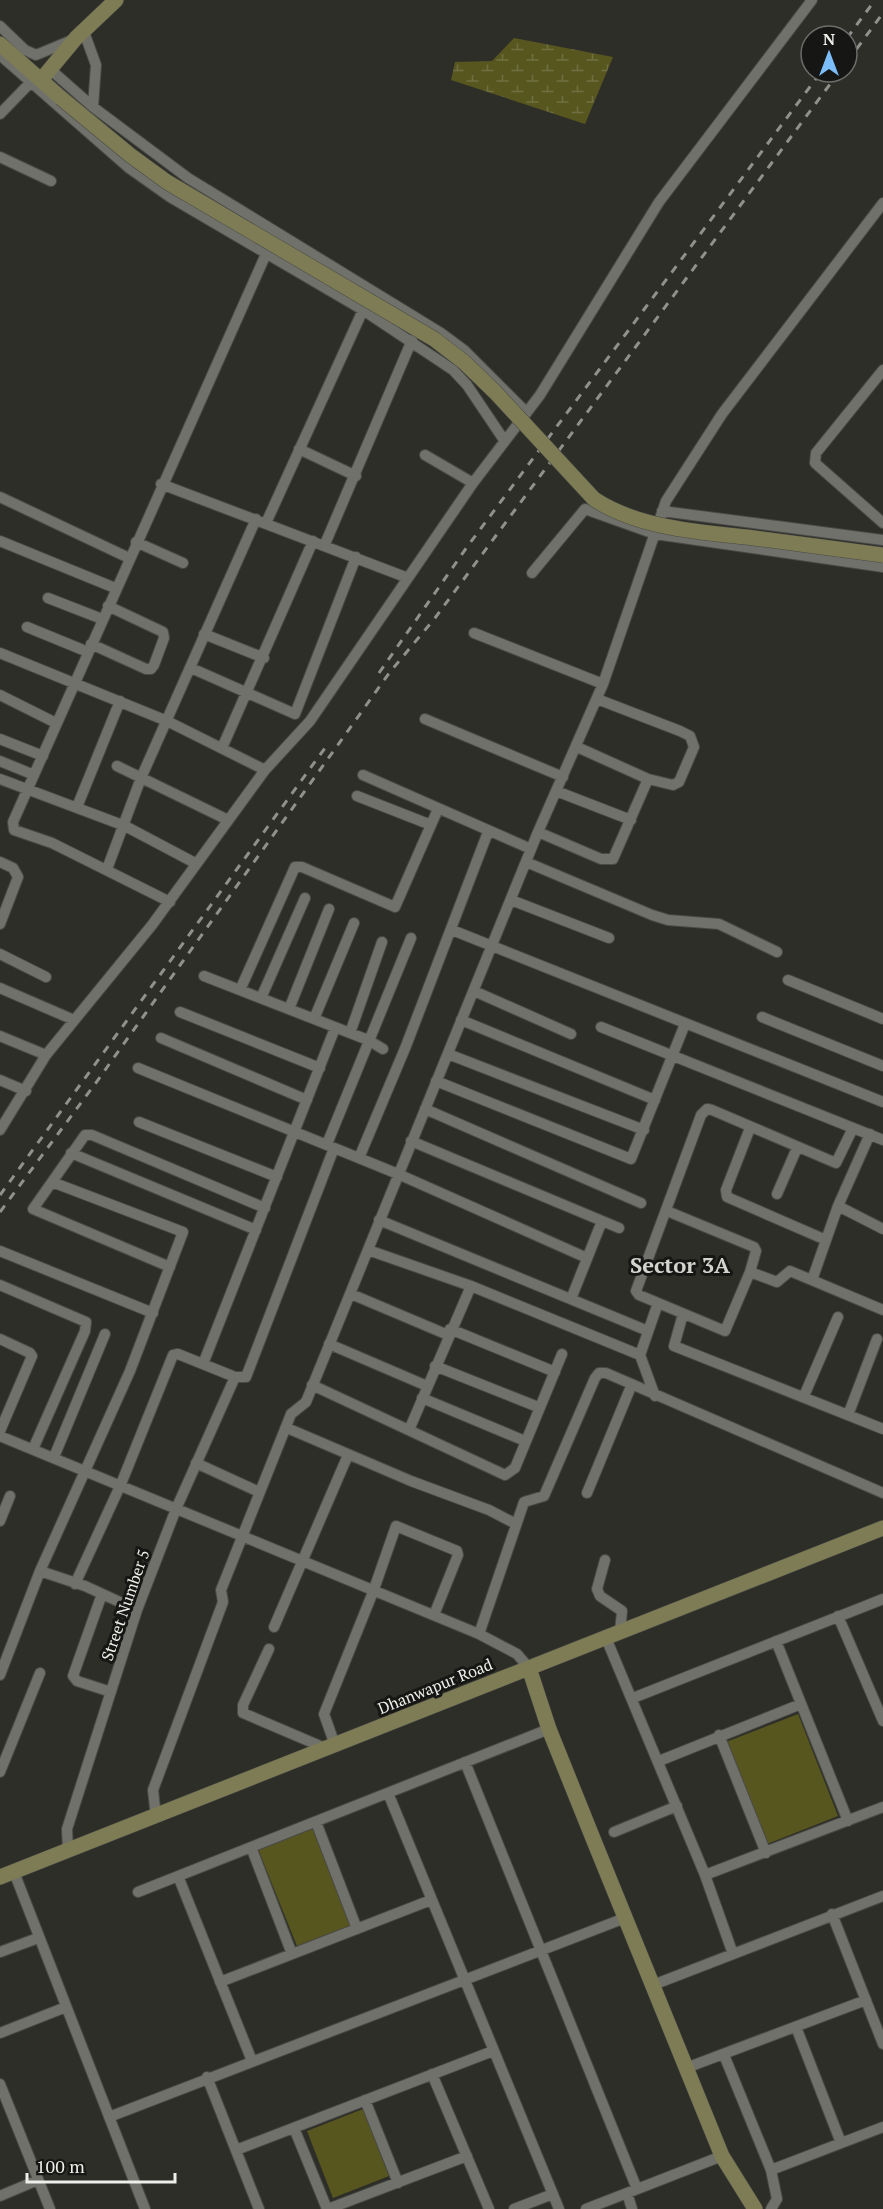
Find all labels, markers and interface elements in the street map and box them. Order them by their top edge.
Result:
north arrow [799,24,859,84]
text: N [823,28,835,50]
district label: Sector 3A [630,1250,731,1279]
street label: Street Number 5 [96,1546,154,1664]
street label: Dhanwapur Road [374,1653,496,1719]
scale bar [27,2146,176,2184]
text: 100 m [36,2154,85,2178]

